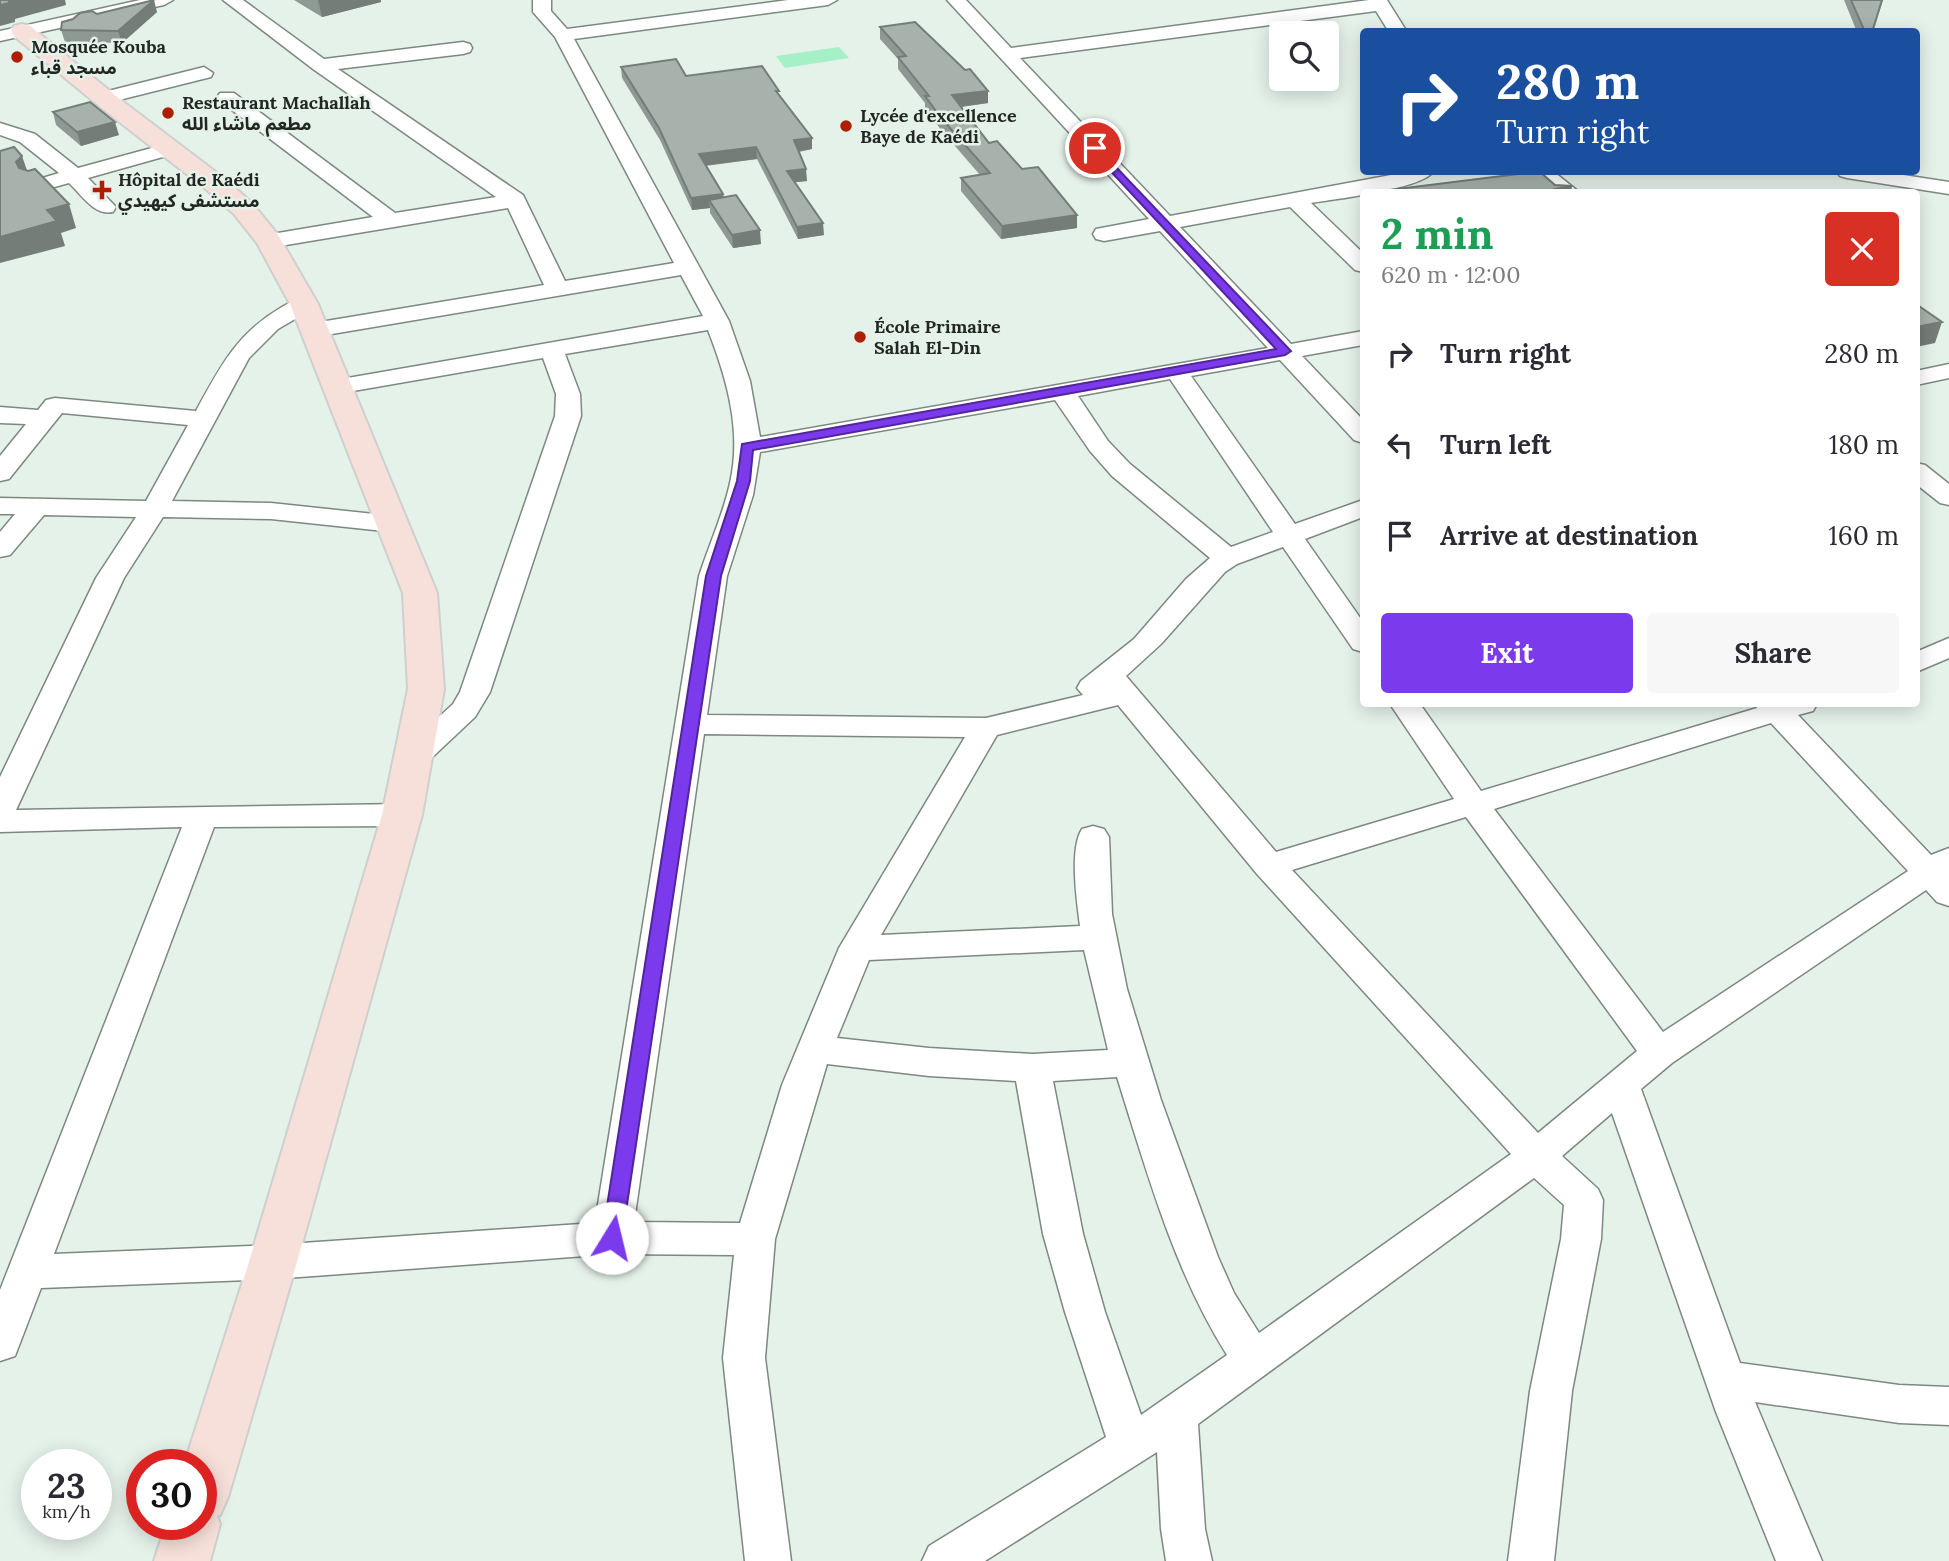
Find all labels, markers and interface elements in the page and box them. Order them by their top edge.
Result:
map controls [1269,21,1339,91]
button: search [1269,21,1339,91]
place label: Mosquée Kouba مسجد قباء [31,35,166,79]
marker: Mosquée Kouba مسجد قباء [9,49,25,65]
text: 280 m [1496,50,1639,112]
icon: right [1381,56,1472,147]
place label: Restaurant Machallah مطعم ماشاء الله [182,91,371,137]
place label: Lycée d'excellence Baye de Kaédi [860,104,1017,148]
marker: Restaurant Machallah مطعم ماشاء الله [160,105,176,121]
text: Turn right [1496,111,1649,152]
marker: Lycée d'excellence Baye de Kaédi [838,118,854,134]
pin [1065,118,1125,178]
icon: arrive [1076,129,1114,167]
place label: Hôpital de Kaédi مستشفى كيهيدي [118,168,260,215]
marker: Hôpital de Kaédi مستشفى كيهيدي [92,180,112,200]
text: 2 min [1381,207,1494,261]
button: close [1825,212,1899,286]
text: 620 m · 12:00 [1381,260,1520,289]
place label: École Primaire Salah El-Din [874,315,1001,359]
marker: École Primaire Salah El-Din [852,329,868,345]
icon: right [1381,335,1419,373]
text: Turn right [1440,337,1571,370]
text: 280 m [1824,337,1899,370]
icon: left [1381,426,1419,464]
text: Turn left [1440,428,1551,461]
text: 180 m [1829,428,1899,461]
icon: arrive [1381,517,1419,555]
text: Arrive at destination [1440,519,1698,552]
text: 160 m [1828,519,1899,552]
button: Exit [1381,613,1633,693]
button: Share [1647,613,1899,693]
position arrow [575,1201,649,1275]
speed limit sign: 30 [126,1449,217,1540]
text: 23 [47,1463,86,1508]
text: km/h [42,1500,91,1523]

